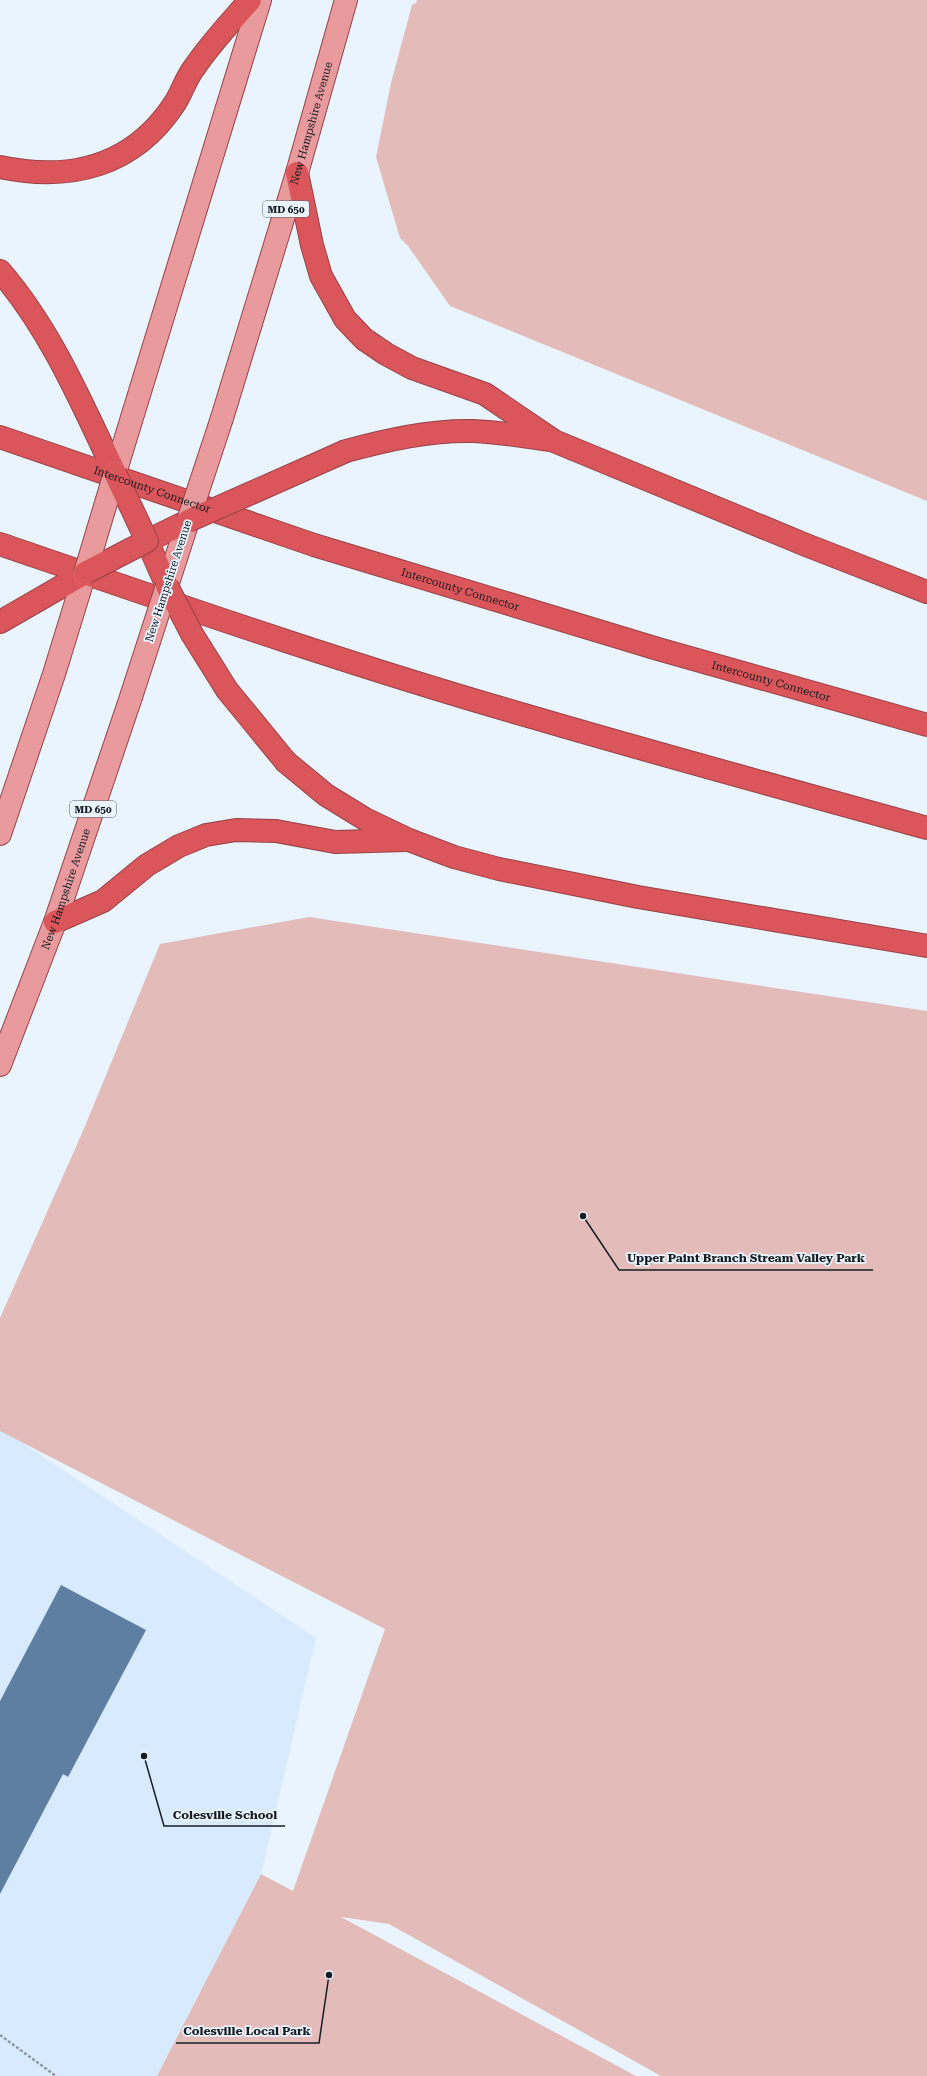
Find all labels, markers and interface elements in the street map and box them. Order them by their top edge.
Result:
street label: New Hampshire Avenue [288,60,335,186]
road number: MD 650 [263,201,309,217]
street label: Intercounty Connector [92,464,213,516]
street label: New Hampshire Avenue [143,519,194,644]
street label: Intercounty Connector [400,566,521,614]
street label: Intercounty Connector [710,659,832,705]
road number: MD 650 [70,801,116,817]
street label: New Hampshire Avenue [39,827,93,952]
callout: Upper Paint Branch Stream Valley Park [619,1246,873,1270]
text: Upper Paint Branch Stream Valley Park [627,1251,866,1265]
callout: Colesville School [164,1802,285,1826]
text: Colesville School [173,1808,277,1822]
callout: Colesville Local Park [176,2019,319,2043]
text: Colesville Local Park [183,2024,312,2038]

